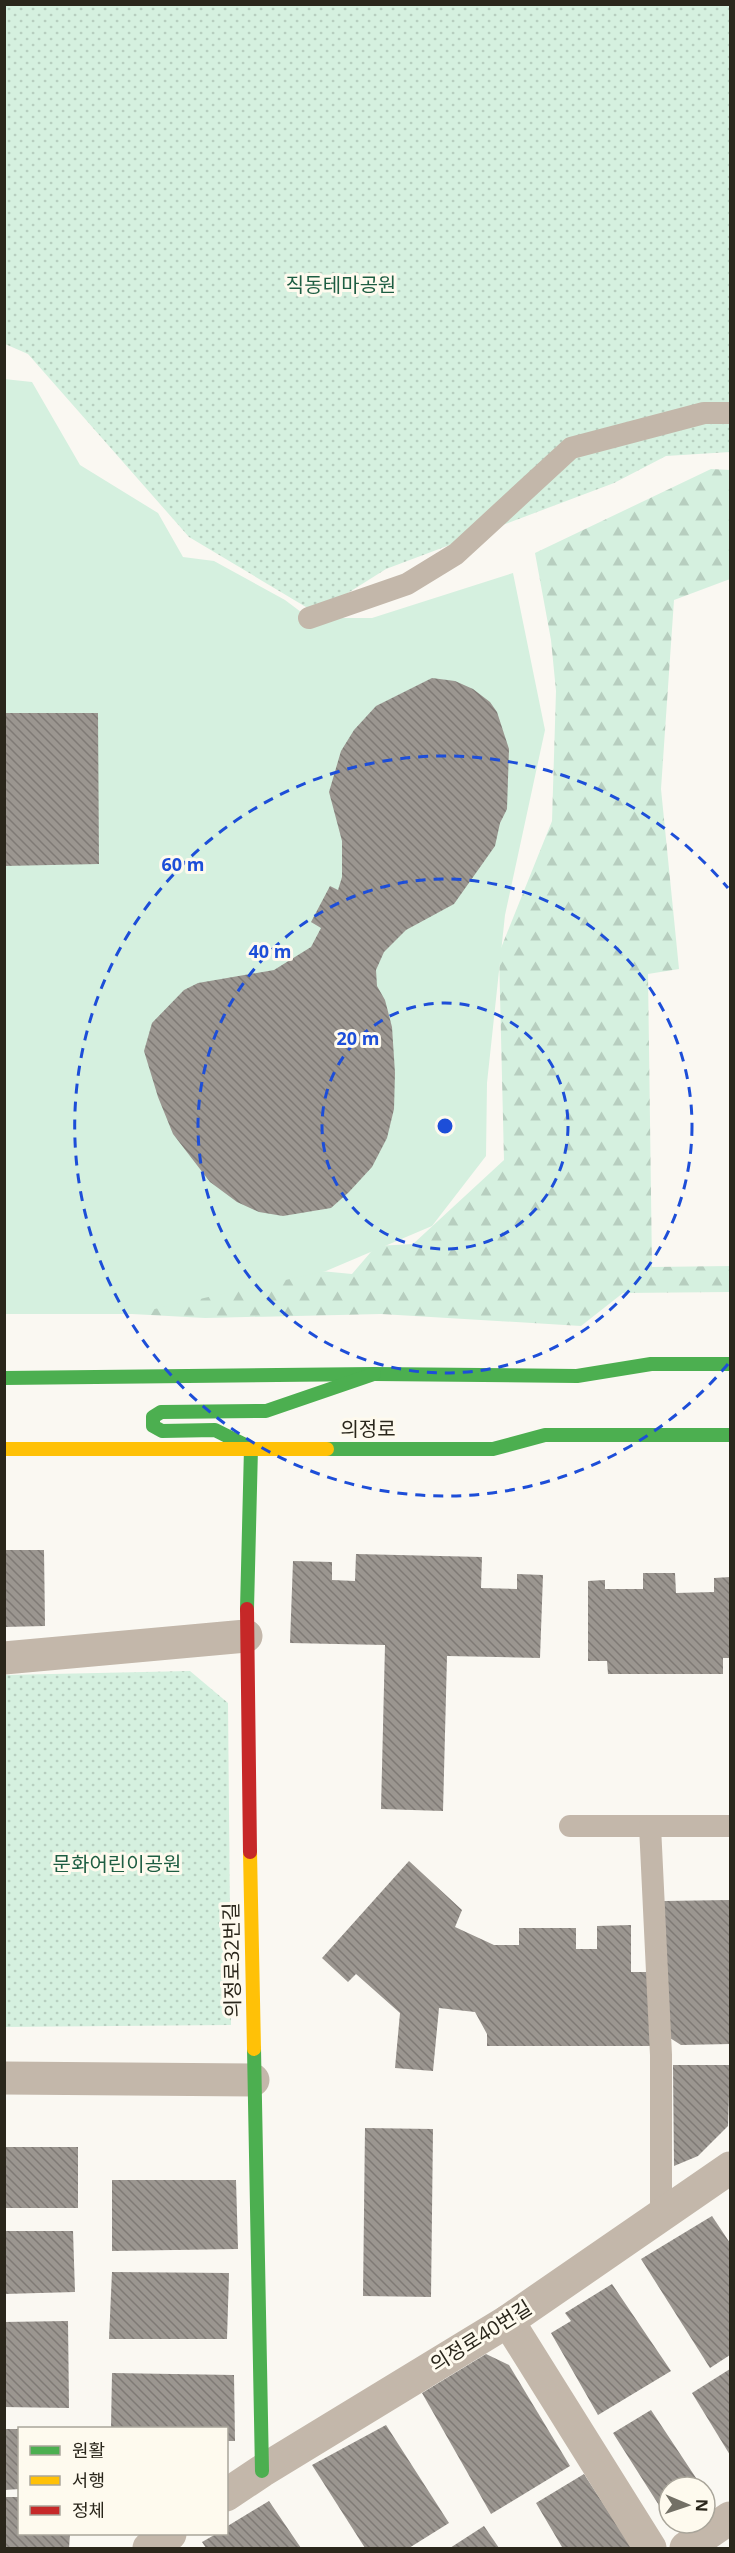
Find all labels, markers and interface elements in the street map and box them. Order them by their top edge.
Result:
park label: 직동테마공원 [286,271,396,298]
text: 60 m [162,852,204,876]
text: 40 m [249,939,291,963]
text: 20 m [337,1026,379,1050]
centre of rings [435,1116,455,1136]
street label: 의정로 [340,1415,396,1442]
park label: 문화어린이공원 [53,1850,181,1877]
street label: 의정로32번길 [217,1902,246,2018]
street label: 의정로40번길 [425,2294,537,2377]
legend [18,2427,228,2535]
text: 원활 [72,2438,105,2462]
text: 서행 [72,2468,105,2492]
north arrow [657,2475,717,2535]
text: 정체 [72,2498,105,2522]
text: N [691,2499,713,2512]

